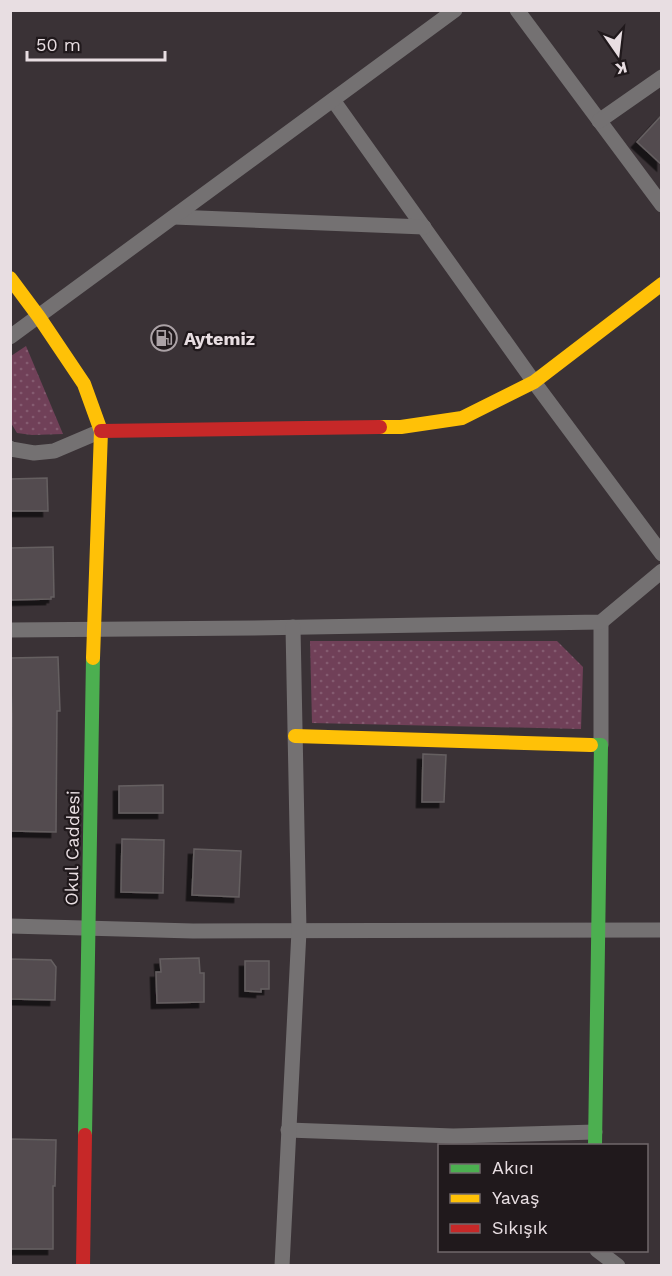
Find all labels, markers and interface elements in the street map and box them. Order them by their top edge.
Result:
scale bar [27,24,165,62]
north arrow [588,24,648,84]
text: 50 m [36,34,81,55]
text: K [614,58,629,79]
fuel station icon: Aytemiz [149,323,179,353]
place label: Aytemiz [184,328,255,349]
street label: Okul Caddesi [60,790,84,906]
legend [438,1144,648,1252]
text: Akıcı [492,1157,534,1178]
text: Yavaş [492,1187,539,1208]
text: Sıkışık [492,1217,548,1238]

